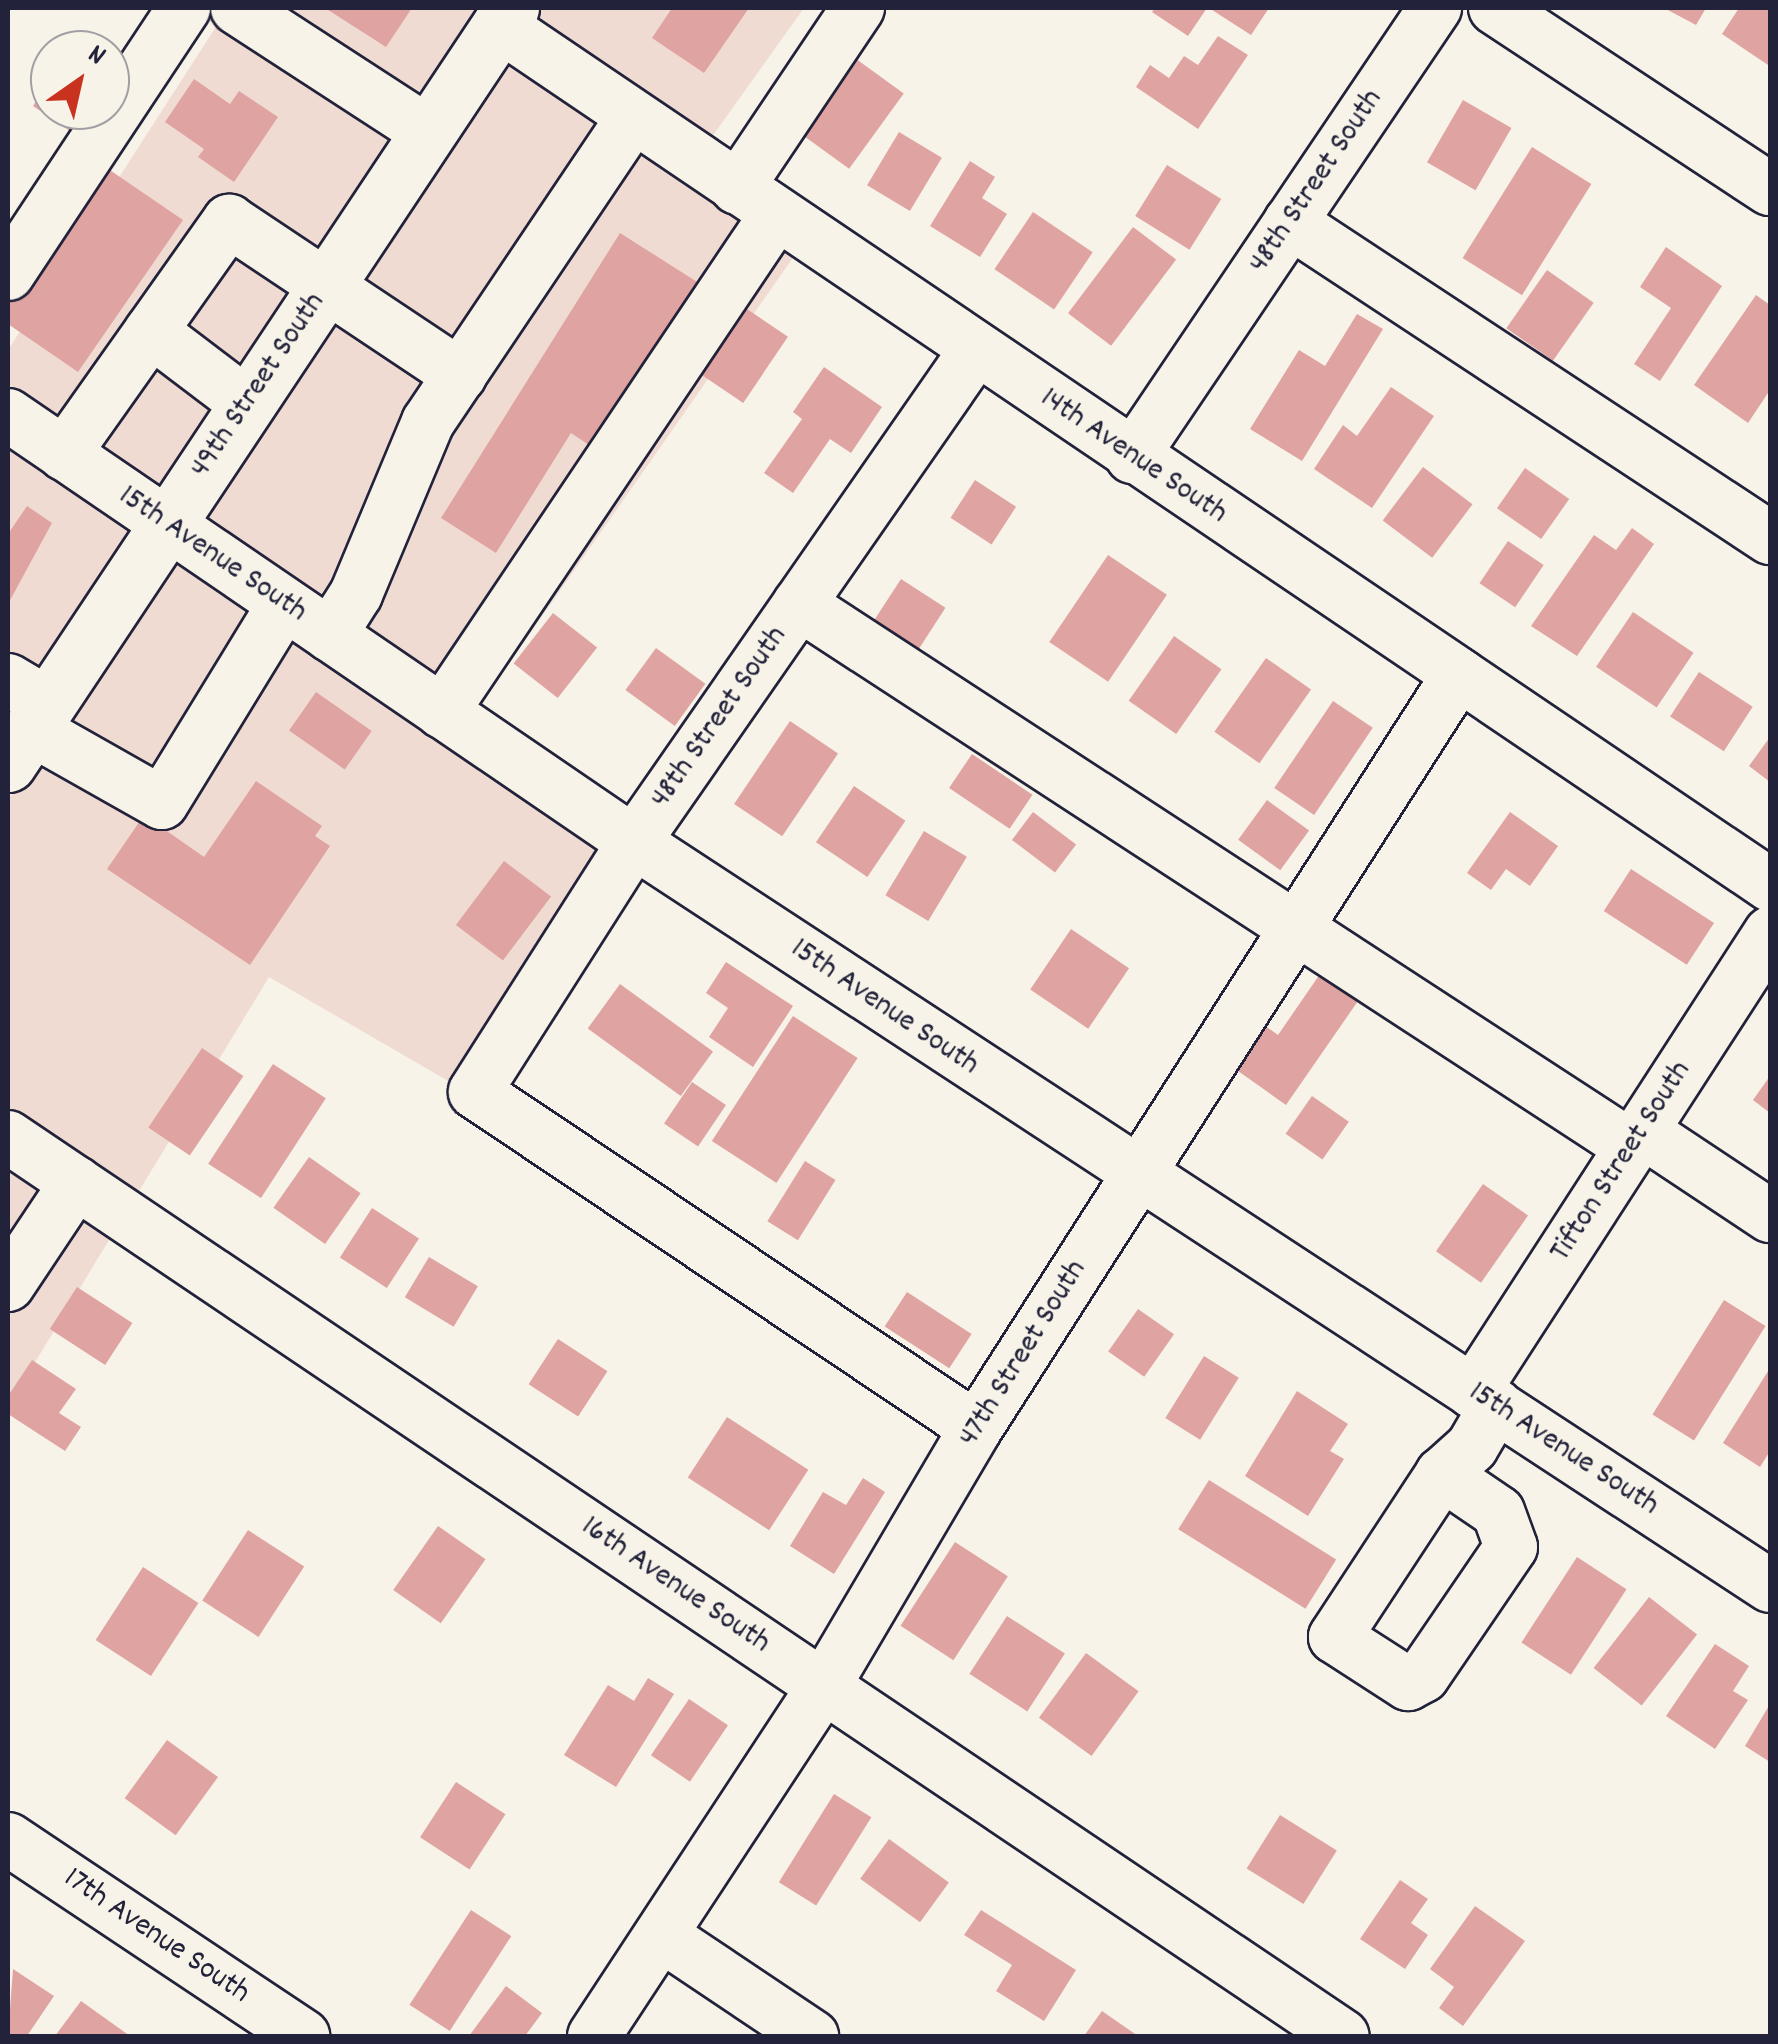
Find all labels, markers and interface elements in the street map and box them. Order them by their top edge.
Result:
north arrow [30,30,130,130]
text: N [79,36,113,77]
street label: 48th Street South [1241,83,1393,281]
street label: 49th Street South [183,286,335,486]
street label: 14th Avenue South [1032,380,1234,534]
street label: 15th Avenue South [110,478,314,632]
street label: 48th Street South [643,620,797,816]
street label: 15th Avenue South [782,931,986,1085]
street label: Tifton Street South [1543,1054,1701,1270]
street label: 47th Street South [951,1253,1097,1455]
street label: 15th Avenue South [1461,1374,1665,1526]
street label: 16th Avenue South [573,1509,777,1663]
street label: 17th Avenue South [56,1861,256,2013]

